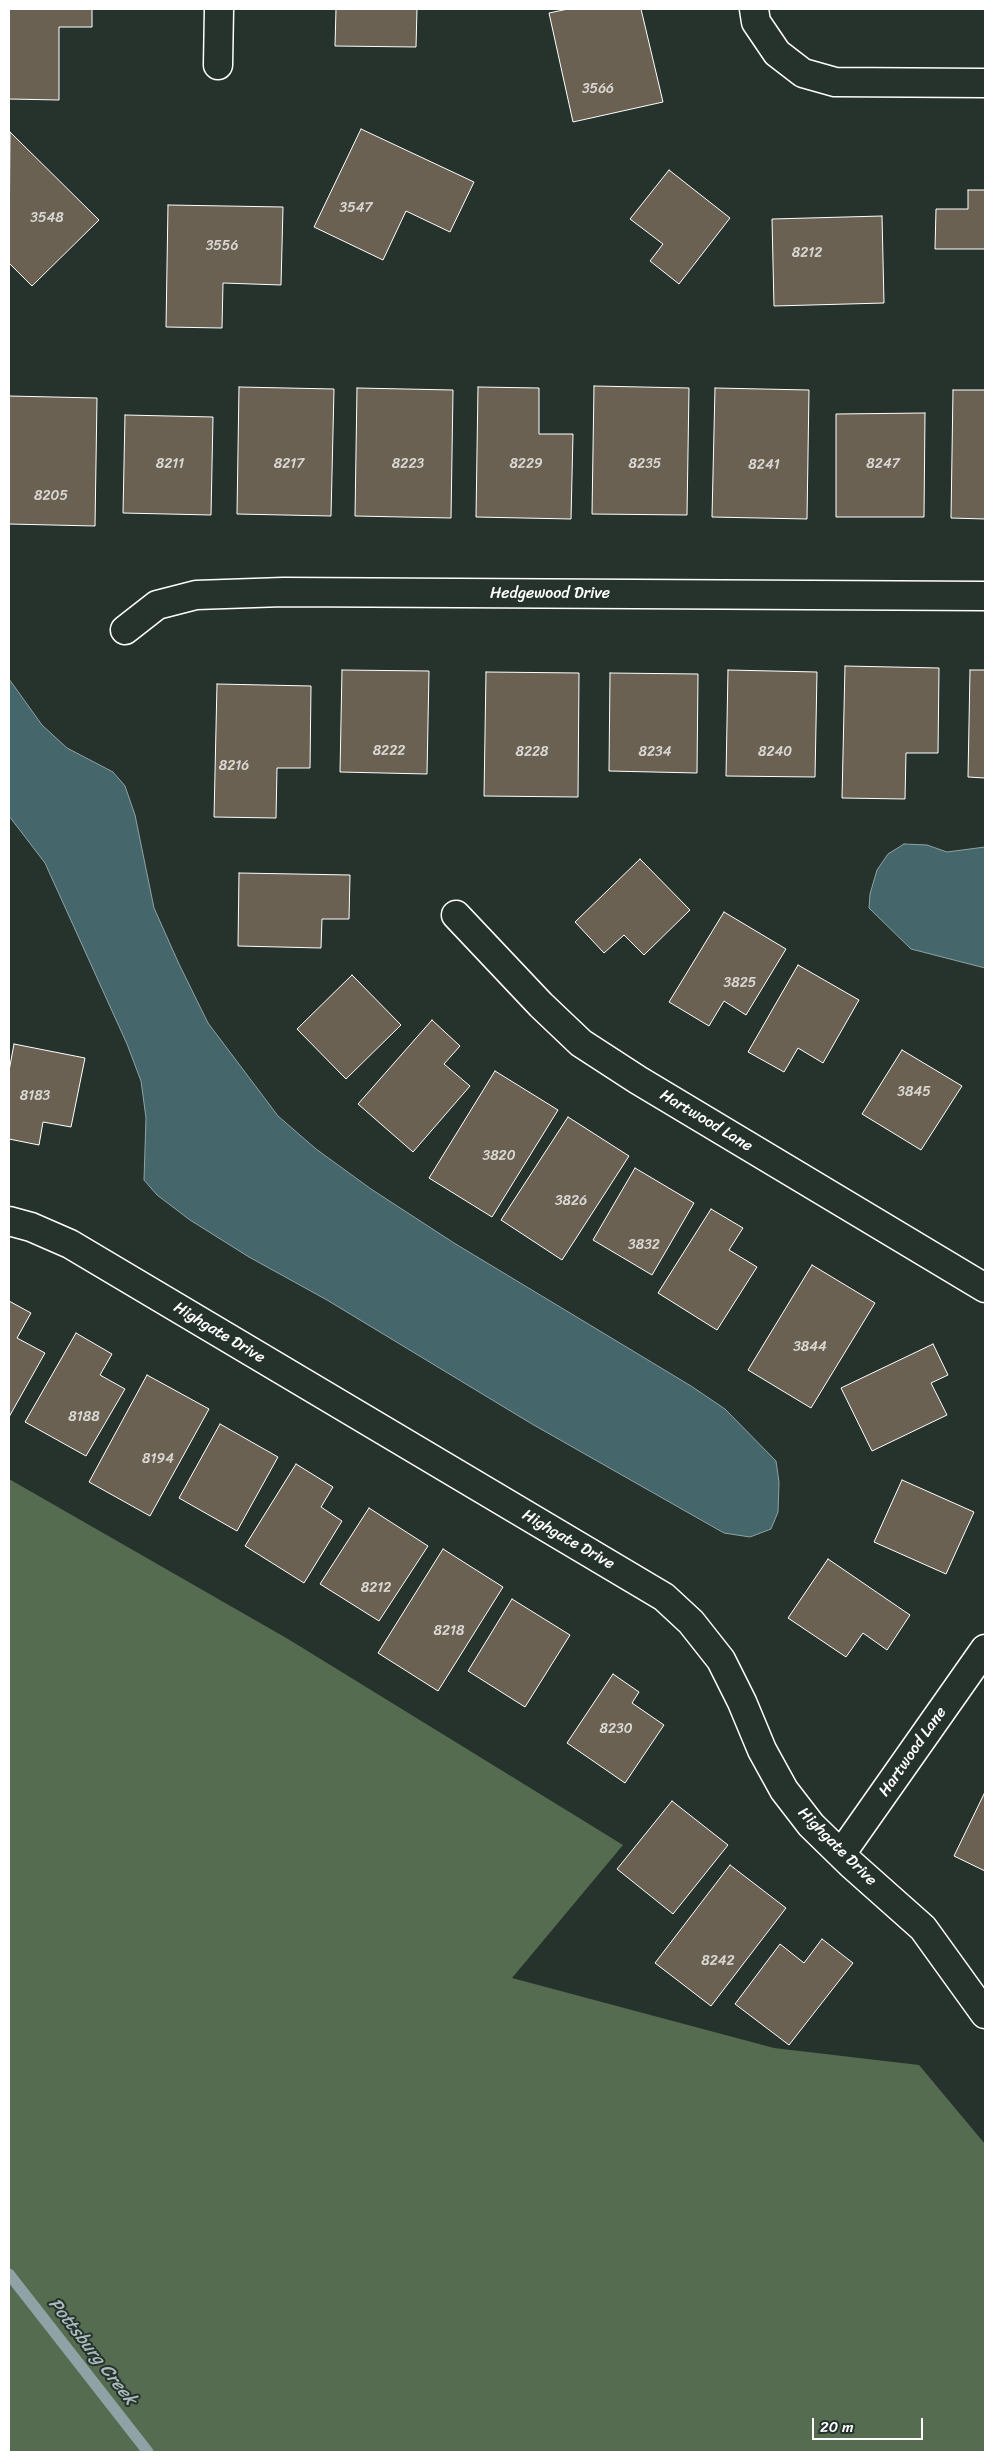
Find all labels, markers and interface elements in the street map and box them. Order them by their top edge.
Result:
house number: 3566 [582,81,614,97]
house number: 3547 [340,200,372,216]
house number: 3548 [30,210,64,226]
house number: 3556 [206,238,238,254]
house number: 8212 [792,245,822,261]
house number: 8211 [156,456,184,472]
house number: 8217 [274,456,304,472]
house number: 8223 [392,456,424,472]
house number: 8229 [509,456,543,472]
house number: 8235 [629,456,661,472]
house number: 8247 [866,456,900,472]
house number: 8241 [748,457,780,473]
house number: 8205 [34,488,68,504]
street label: Hedgewood Drive [490,584,610,604]
house number: 8222 [373,743,405,759]
house number: 8228 [515,744,549,760]
house number: 8234 [639,744,671,760]
house number: 8240 [758,744,792,760]
house number: 8216 [219,758,249,774]
house number: 3825 [724,975,756,991]
house number: 3845 [897,1084,931,1100]
street label: Hartwood Lane [656,1086,756,1156]
house number: 8183 [20,1088,50,1104]
house number: 3820 [482,1148,516,1164]
house number: 3826 [555,1193,587,1209]
house number: 3832 [628,1237,660,1253]
street label: Highgate Drive [170,1298,268,1368]
house number: 3844 [793,1339,827,1355]
house number: 8188 [68,1409,100,1425]
house number: 8194 [142,1451,174,1467]
street label: Highgate Drive [518,1506,618,1574]
house number: 8212 [361,1580,391,1596]
house number: 8218 [434,1623,464,1639]
street label: Hartwood Lane [875,1704,951,1800]
house number: 8230 [599,1721,633,1737]
street label: Highgate Drive [794,1804,880,1890]
house number: 8242 [701,1953,735,1969]
water label: Pottsburg Creek [43,2294,141,2410]
scale bar [814,2408,925,2440]
text: 20 m [820,2414,854,2440]

